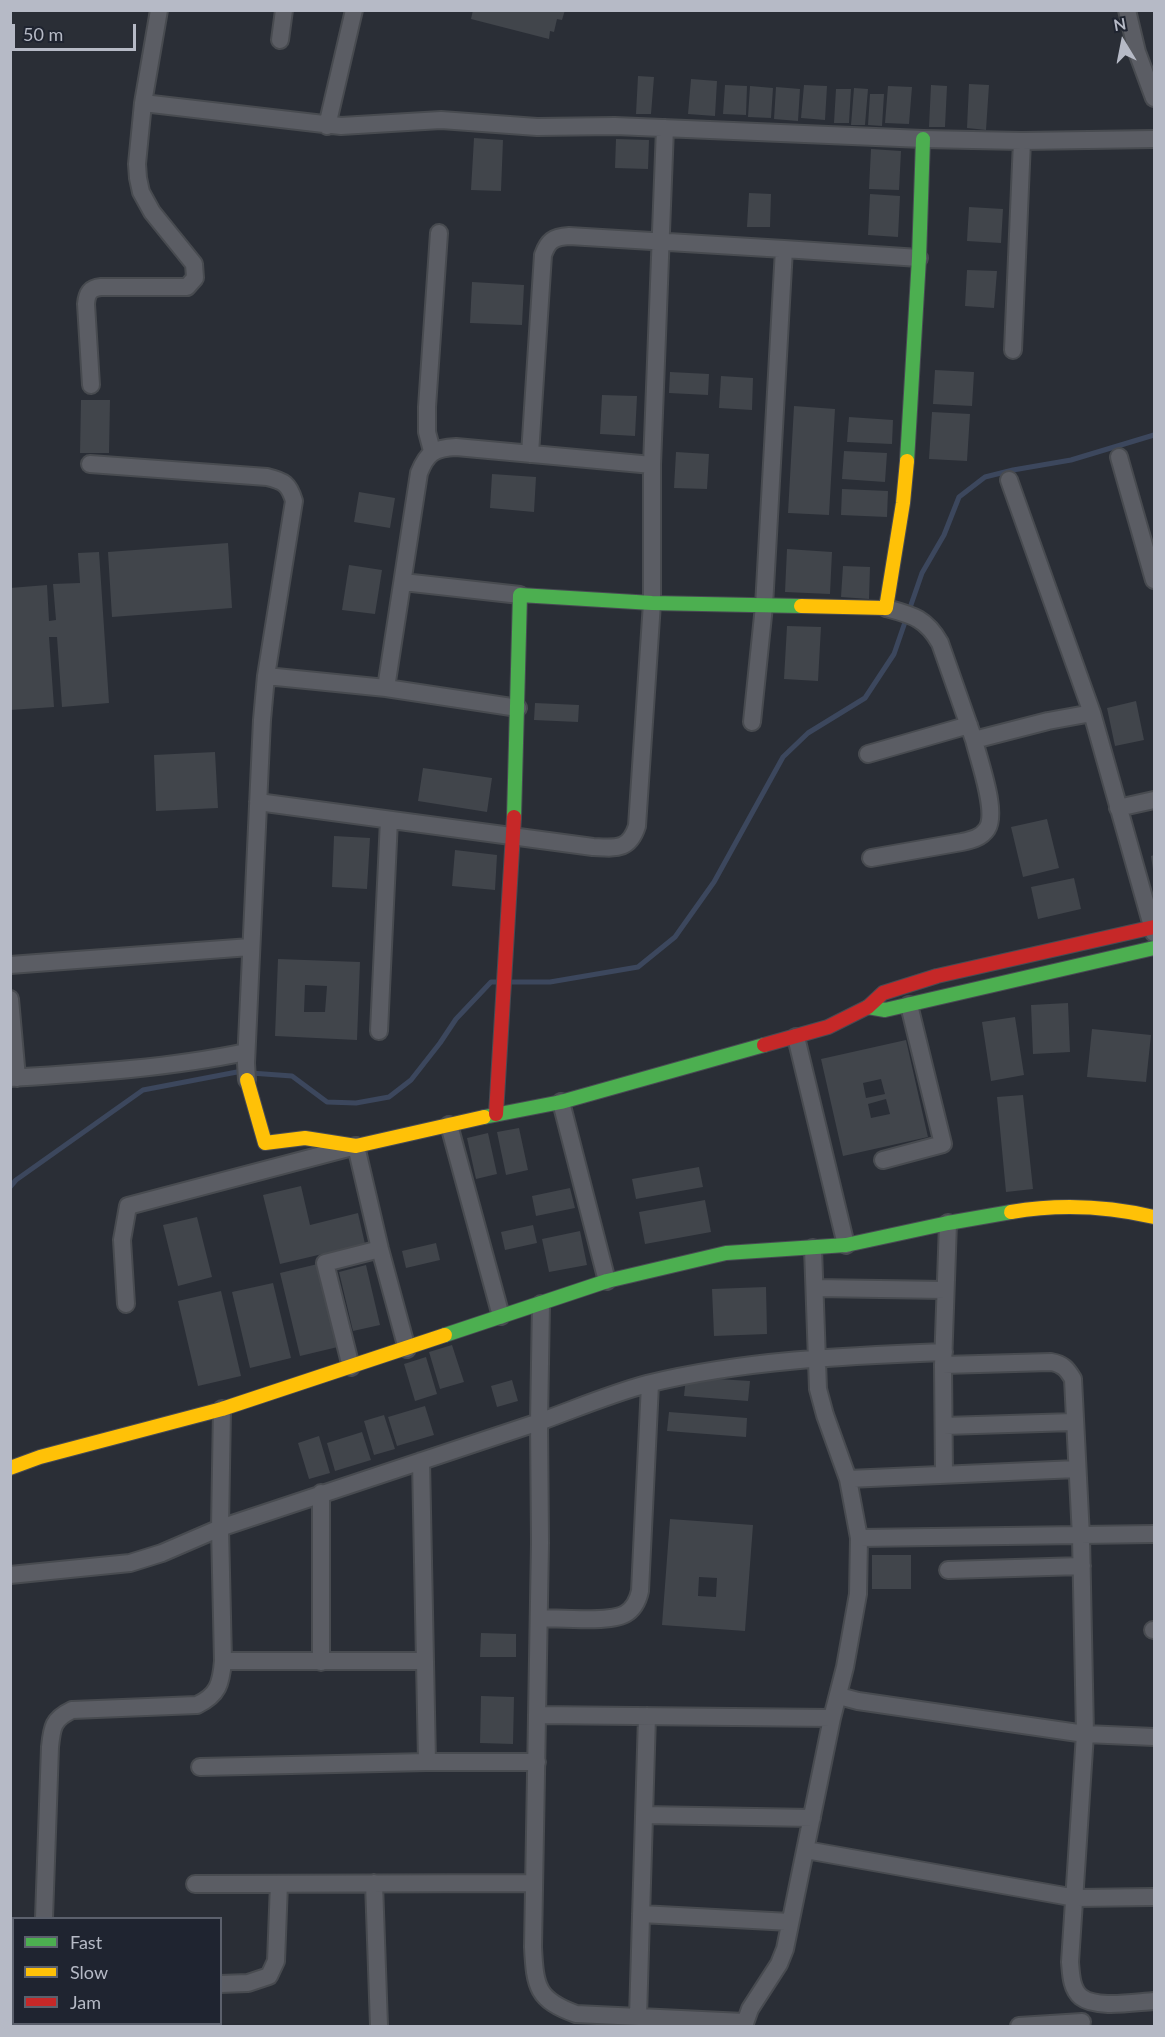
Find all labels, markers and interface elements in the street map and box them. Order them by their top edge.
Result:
scale bar [15,12,140,50]
north arrow [1093,12,1153,72]
text: N [1112,13,1127,34]
text: 50 m [23,23,63,45]
legend [12,1917,222,2025]
text: Fast [70,1931,102,1953]
text: Slow [70,1961,108,1983]
text: Jam [70,1991,101,2013]

